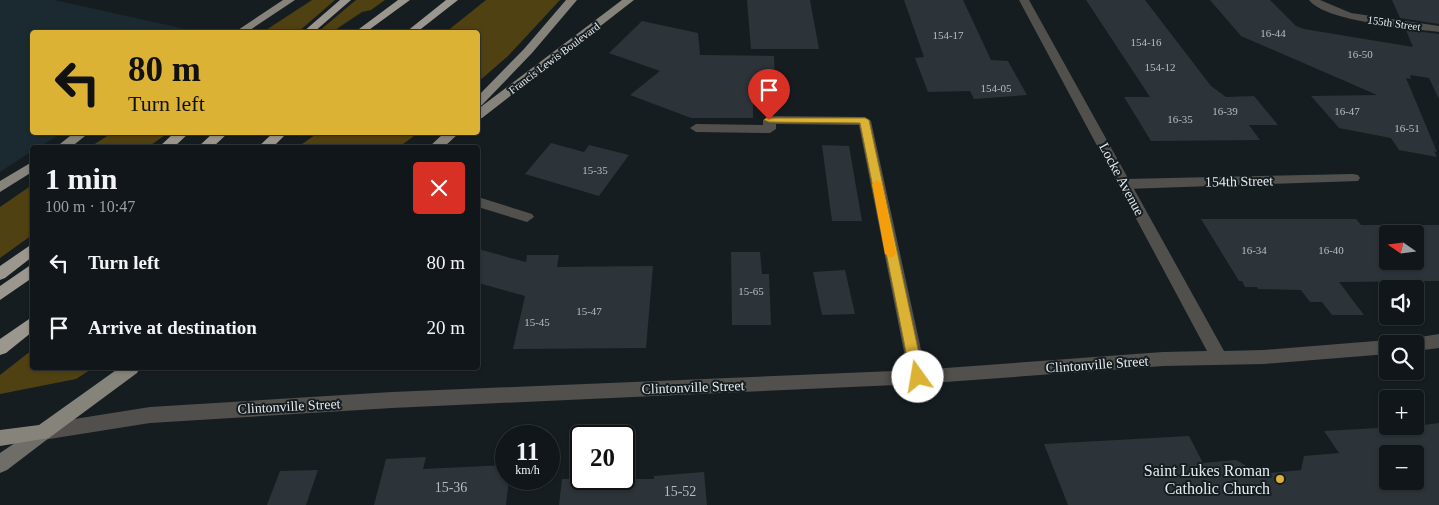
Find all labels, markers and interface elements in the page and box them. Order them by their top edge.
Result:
street label: 155th Street [1367,13,1421,33]
street label: Francis Lewis Boulevard [506,20,602,96]
house number: 16-44 [1260,27,1286,39]
house number: 154-17 [932,29,964,41]
house number: 154-16 [1130,36,1162,48]
house number: 16-50 [1347,48,1373,60]
icon: left [45,50,110,115]
text: 80 m [128,50,201,89]
house number: 154-12 [1144,61,1176,73]
pin [748,69,790,120]
icon: arrive [755,76,783,104]
house number: 154-05 [980,82,1012,94]
text: Turn left [128,91,205,116]
house number: 16-39 [1212,105,1238,117]
house number: 16-47 [1334,105,1360,117]
house number: 16-35 [1167,113,1193,125]
house number: 16-51 [1394,122,1420,134]
street label: Locke Avenue [1096,140,1147,218]
text: 1 min [45,162,118,195]
button: close [413,162,465,214]
house number: 15-35 [582,164,608,176]
street label: 154th Street [1205,173,1273,190]
text: 100 m · 10:47 [45,198,135,215]
north arrow [1379,225,1424,270]
map controls [1379,225,1424,490]
house number: 16-34 [1241,244,1267,256]
house number: 16-40 [1318,244,1344,256]
icon: left [45,249,73,277]
text: Turn left [88,252,160,273]
text: 80 m [426,252,465,273]
button: sound [1379,280,1424,325]
house number: 15-65 [738,285,764,297]
house number: 15-47 [576,305,602,317]
icon: arrive [45,314,73,342]
house number: 15-45 [524,316,550,328]
text: Arrive at destination [88,317,257,338]
text: 20 m [426,317,465,338]
button: search [1379,335,1424,380]
position arrow [891,350,943,402]
street label: Clintonville Street [1045,353,1149,376]
street label: Clintonville Street [641,378,745,397]
button: + [1379,390,1424,435]
street label: Clintonville Street [237,396,341,417]
speed limit sign: 20 [570,425,635,490]
text: 11 [516,438,539,465]
button: − [1379,445,1424,490]
place label: Saint Lukes Roman Catholic Church [1144,462,1270,497]
text: km/h [515,463,540,477]
marker: Saint Lukes Roman Catholic Church [1274,473,1286,485]
house number: 15-36 [435,480,467,495]
house number: 15-52 [664,484,696,499]

